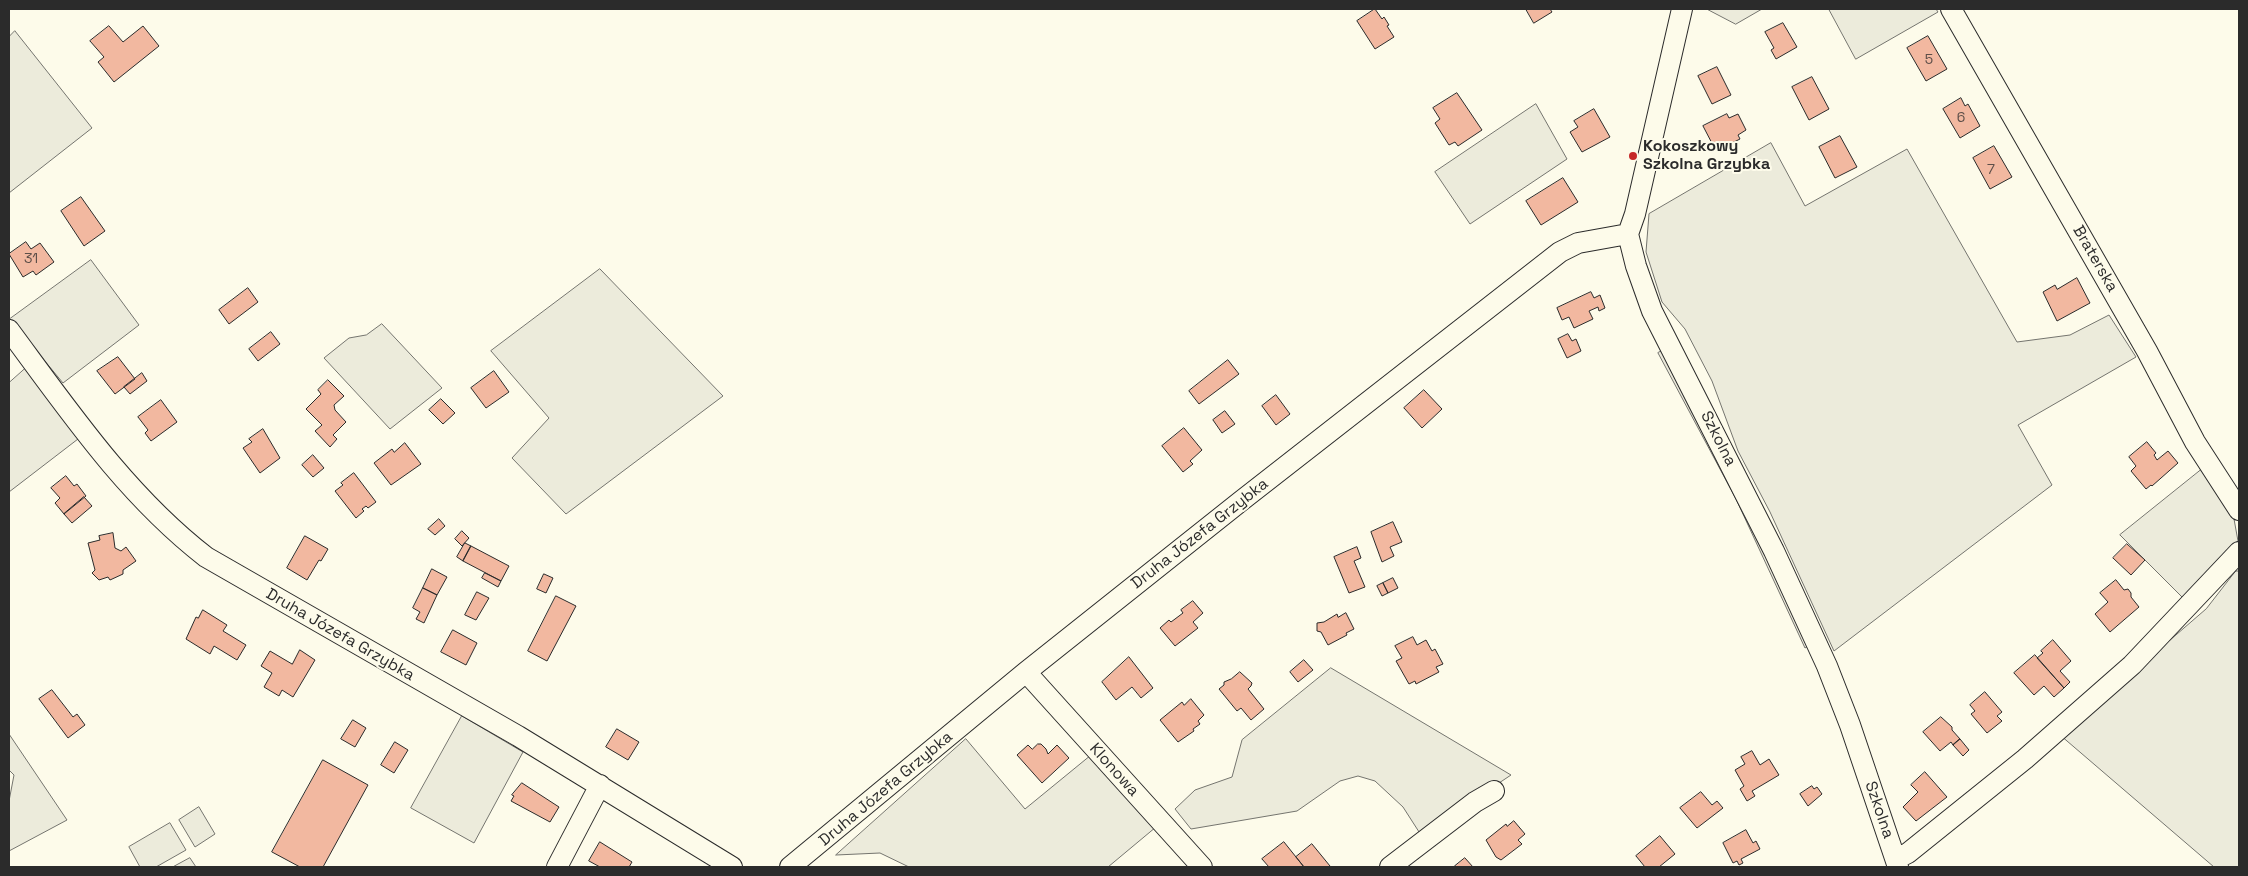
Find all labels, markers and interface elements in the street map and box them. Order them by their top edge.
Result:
house number: 5 [1925,52,1933,68]
house number: 6 [1957,110,1965,126]
place label: Kokoszkowy Szkolna Grzybka [1643,137,1770,175]
marker: Kokoszkowy Szkolna Grzybka [1627,150,1639,162]
house number: 7 [1987,162,1995,178]
street label: Braterska [2068,222,2122,296]
house number: 31 [24,251,38,267]
street label: Szkolna [1696,408,1740,470]
street label: Druha Józefa Grzybka [1128,475,1272,593]
street label: Druha Józefa Grzybka [262,585,418,685]
street label: Druha Józefa Grzybka [815,728,957,850]
street label: Klonowa [1085,739,1143,801]
street label: Szkolna [1860,779,1898,841]

